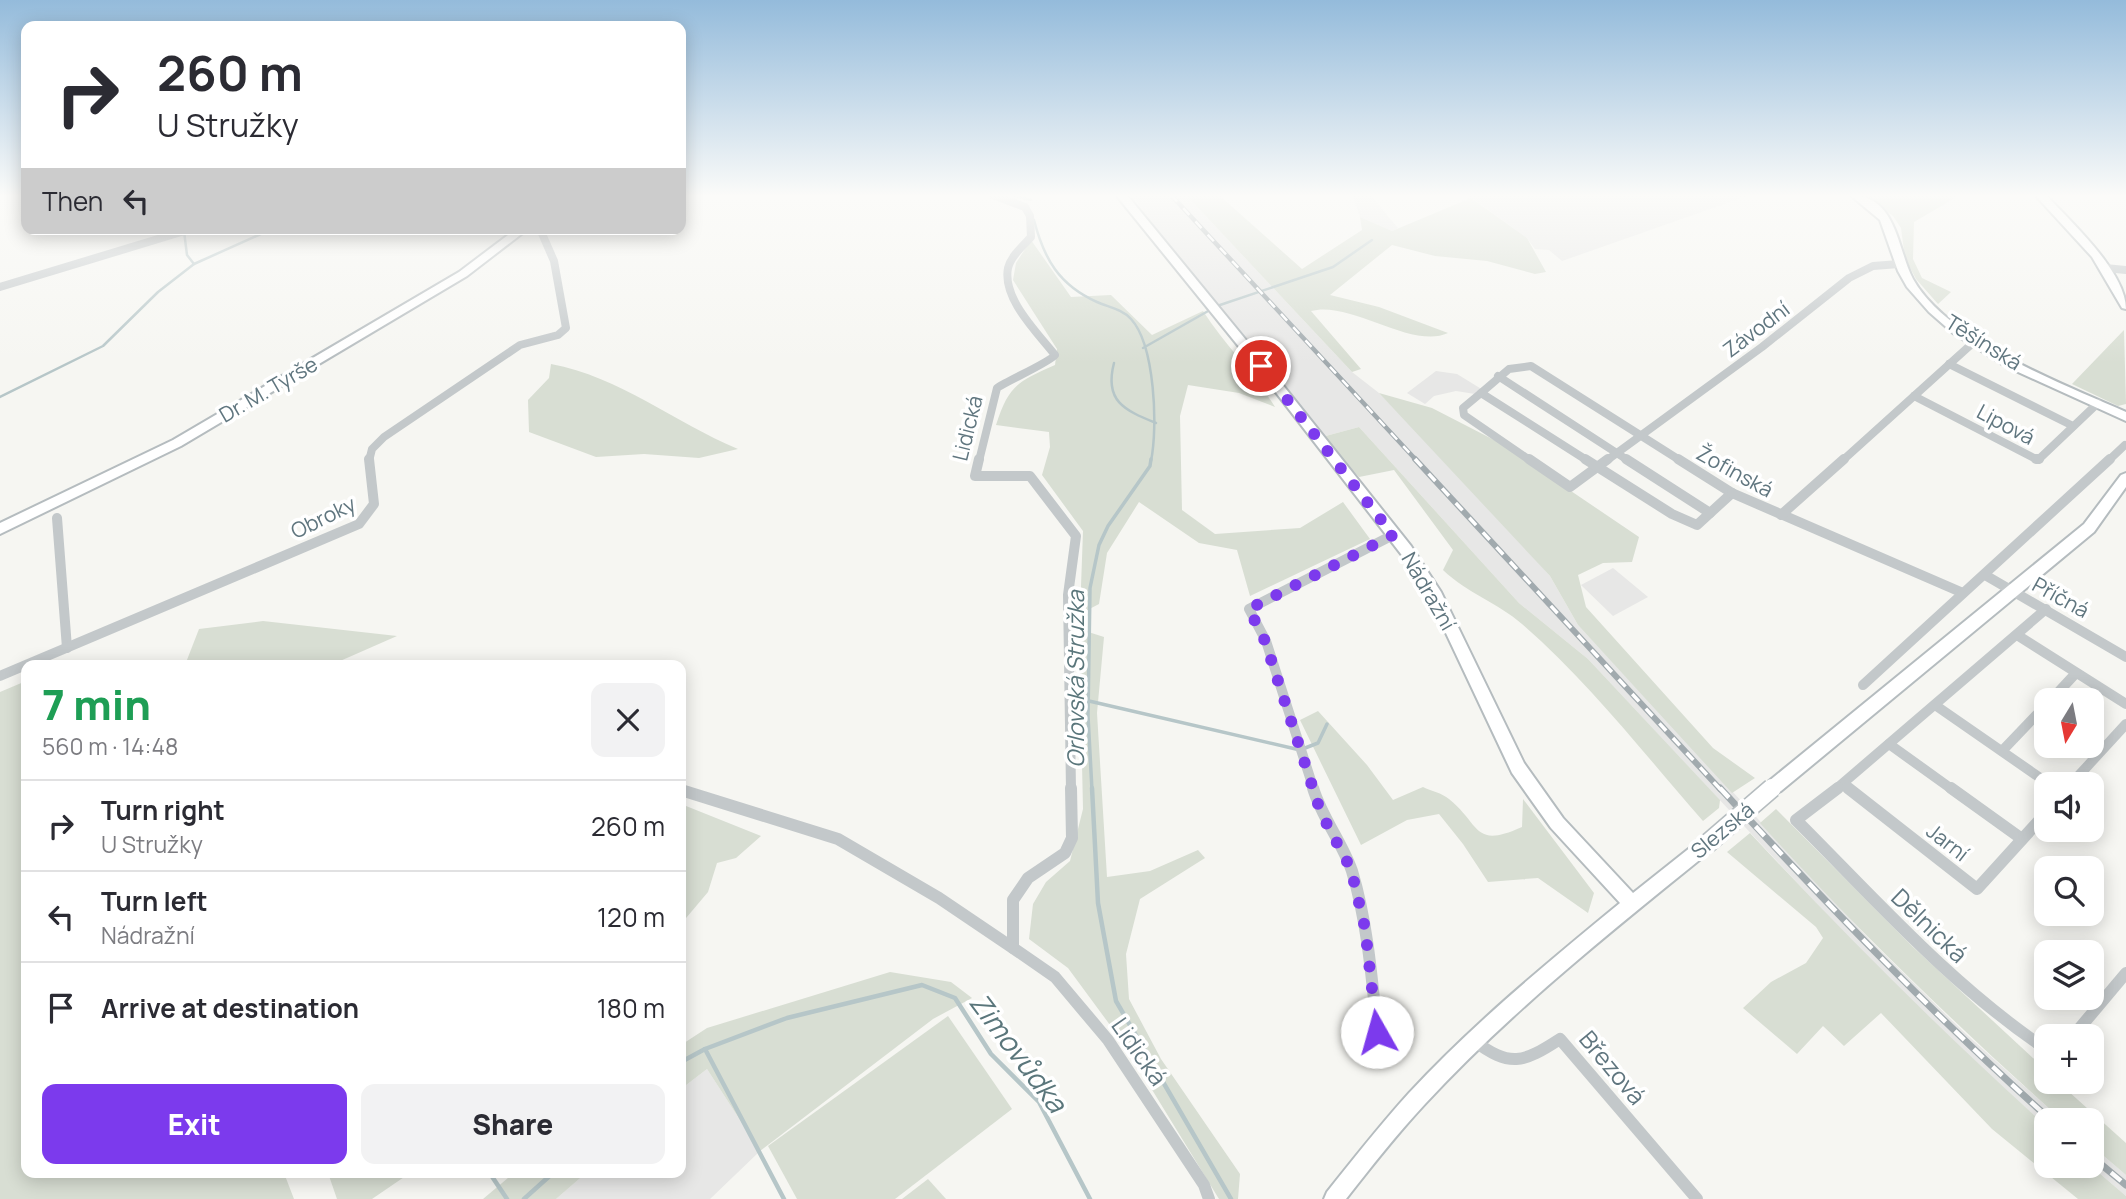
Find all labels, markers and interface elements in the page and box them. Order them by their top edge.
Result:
text: 260 m [157,39,303,106]
icon: right [42,49,133,140]
text: U Stružky [157,103,299,147]
icon: left [117,182,155,220]
text: Then [42,183,103,219]
street label: Závodní [1717,295,1795,363]
street label: Těšínská [1941,308,2027,376]
pin [1231,336,1291,396]
icon: arrive [1242,347,1280,385]
street label: Dr. M. Tyrše [214,350,322,428]
street label: Lidická [945,392,989,464]
street label: Lipová [1972,397,2040,451]
street label: Žofinská [1692,438,1778,504]
street label: Obroky [286,489,360,545]
street label: Nádražní [1395,547,1463,635]
street label: Příčná [2028,570,2094,624]
water label: Orlovská Stružka [1059,589,1091,768]
text: 7 min [42,675,151,733]
button: close [591,683,665,757]
north arrow [2034,688,2104,758]
map controls [2034,688,2104,1178]
text: 560 m · 14:48 [42,730,178,762]
button: sound [2034,772,2104,842]
text: Turn right [101,792,225,828]
street label: Slezská [1685,795,1759,865]
icon: right [42,807,80,845]
text: 260 m [591,808,665,844]
street label: Jarní [1921,817,1975,867]
text: U Stružky [101,828,203,860]
button: search [2034,856,2104,926]
street label: Dělnická [1885,880,1975,970]
text: Turn left [101,883,208,919]
icon: left [42,898,80,936]
text: 120 m [597,899,665,935]
text: Nádražní [101,919,195,951]
button: layers [2034,940,2104,1010]
water label: Zimovůdka [962,985,1077,1121]
icon: arrive [42,989,80,1027]
text: Arrive at destination [101,990,359,1026]
text: 180 m [597,990,665,1026]
position arrow [1340,995,1414,1069]
street label: Lidická [1105,1010,1175,1092]
street label: Březová [1572,1023,1654,1111]
button: + [2034,1024,2104,1094]
button: Exit [42,1084,347,1164]
button: Share [361,1084,665,1164]
button: − [2034,1108,2104,1178]

